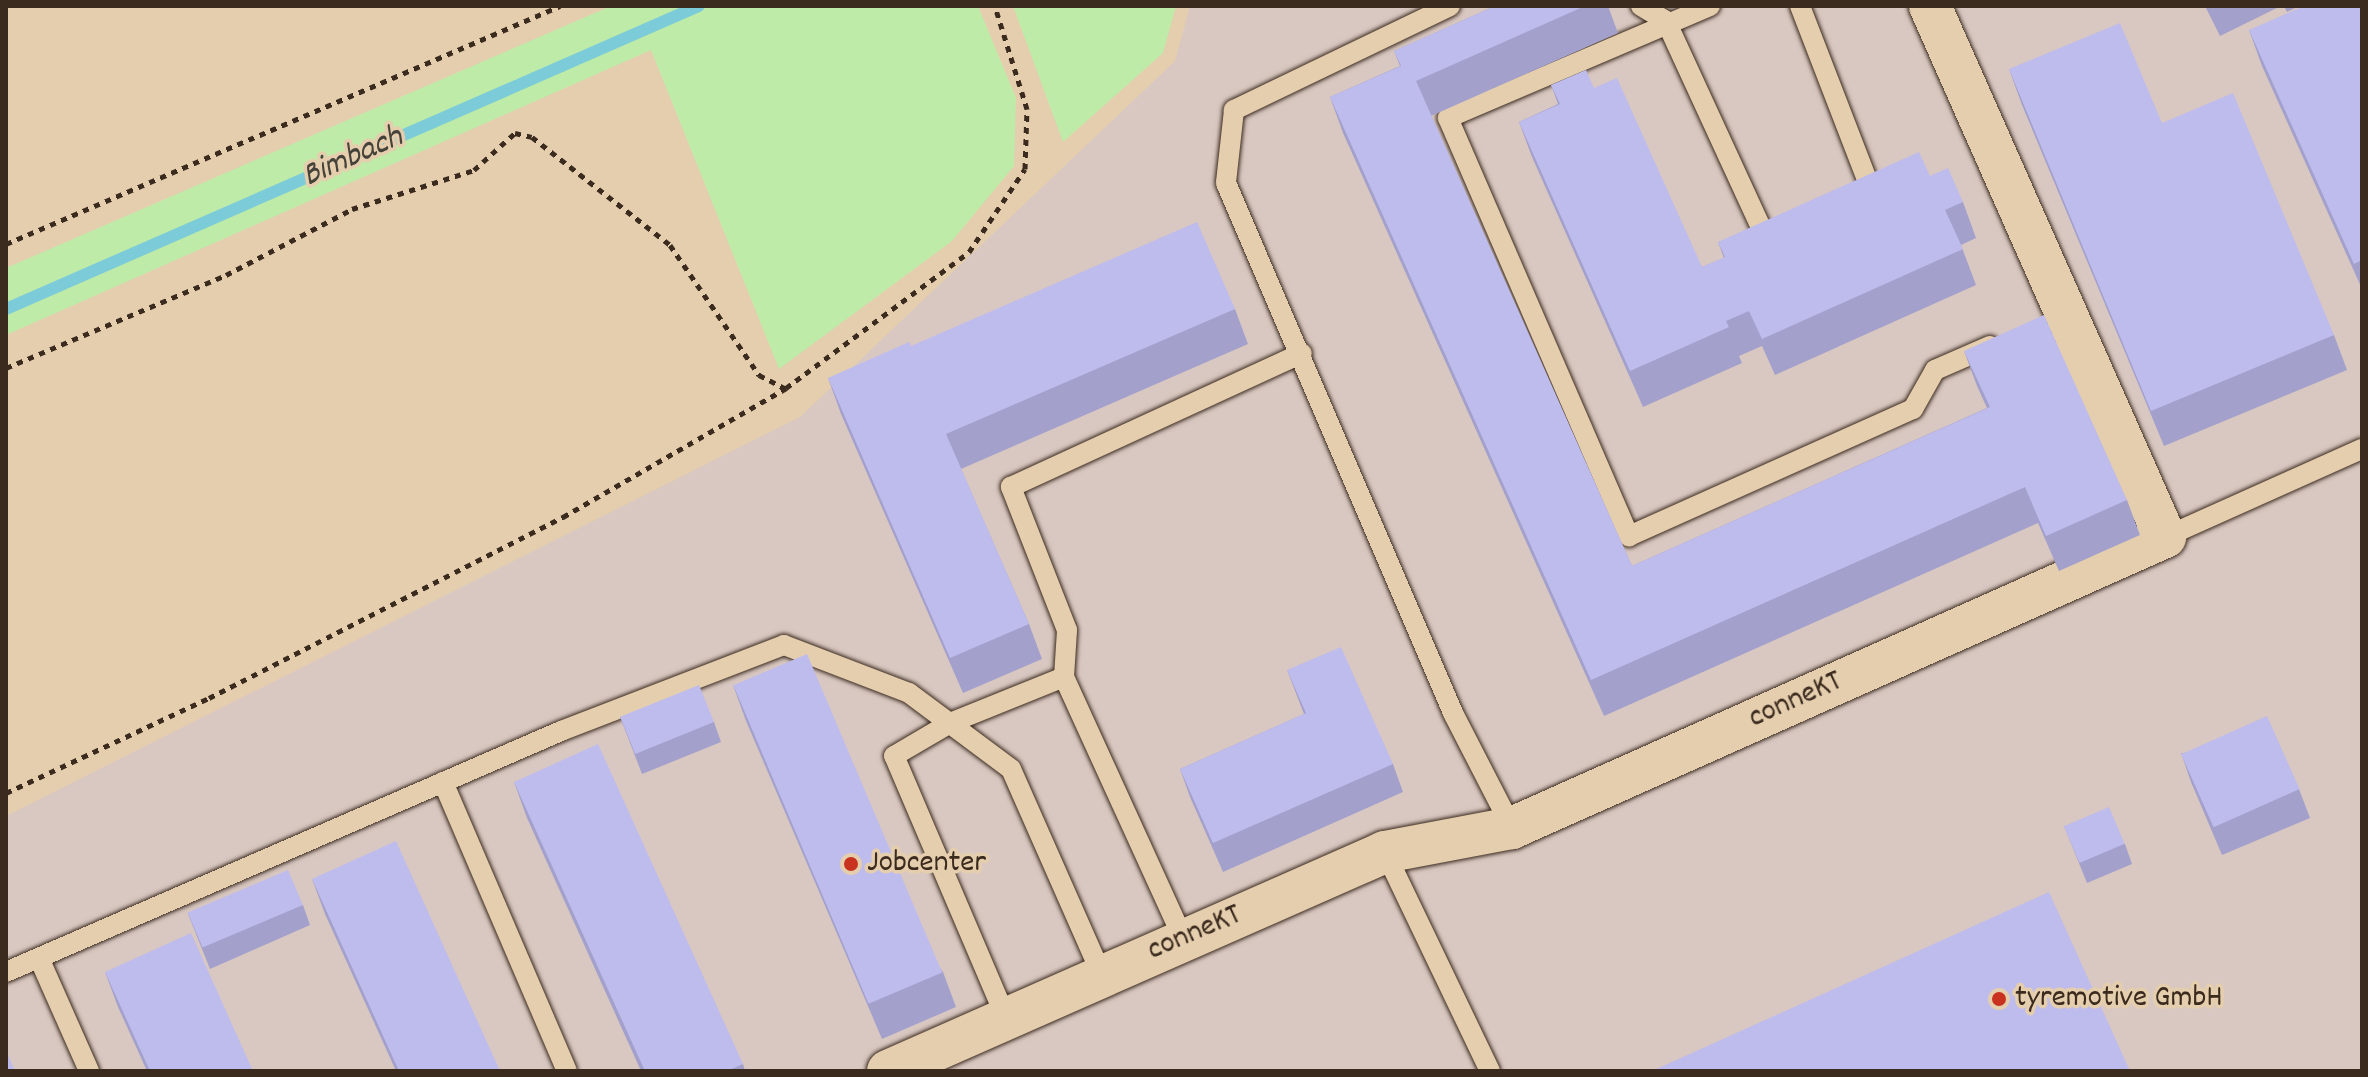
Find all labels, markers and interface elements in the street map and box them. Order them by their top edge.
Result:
water label: Bimbach [296,118,410,198]
street label: conneKT [1743,663,1849,739]
place label: Jobcenter [867,845,986,883]
marker: Jobcenter [842,855,860,873]
street label: conneKT [1142,897,1248,971]
place label: tyremotive GmbH [2015,980,2223,1018]
marker: tyremotive GmbH [1990,990,2008,1008]

